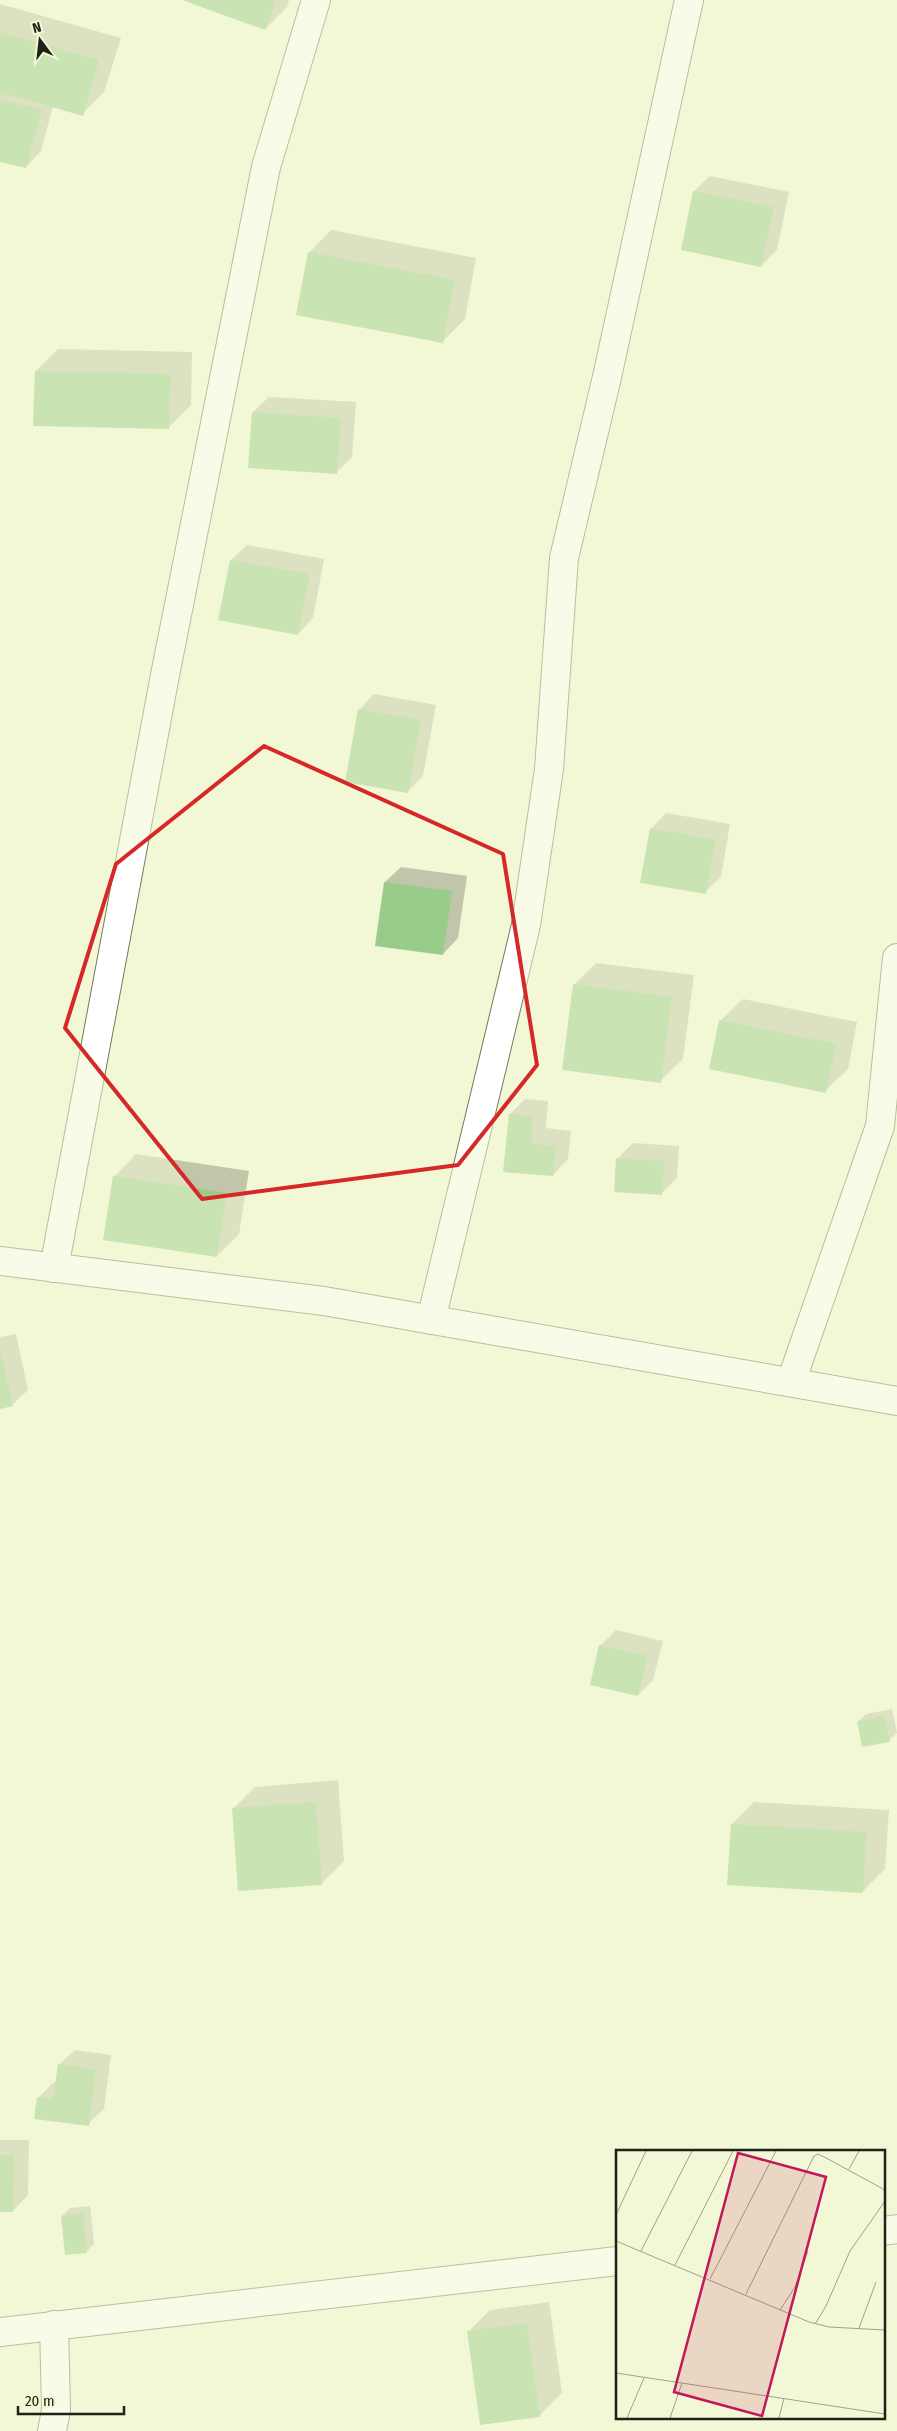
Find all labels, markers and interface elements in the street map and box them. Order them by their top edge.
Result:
north arrow [15,15,65,65]
text: N [31,19,43,37]
inset map [616,2150,884,2418]
scale bar [18,2384,124,2416]
text: 20 m [25,2392,55,2410]

